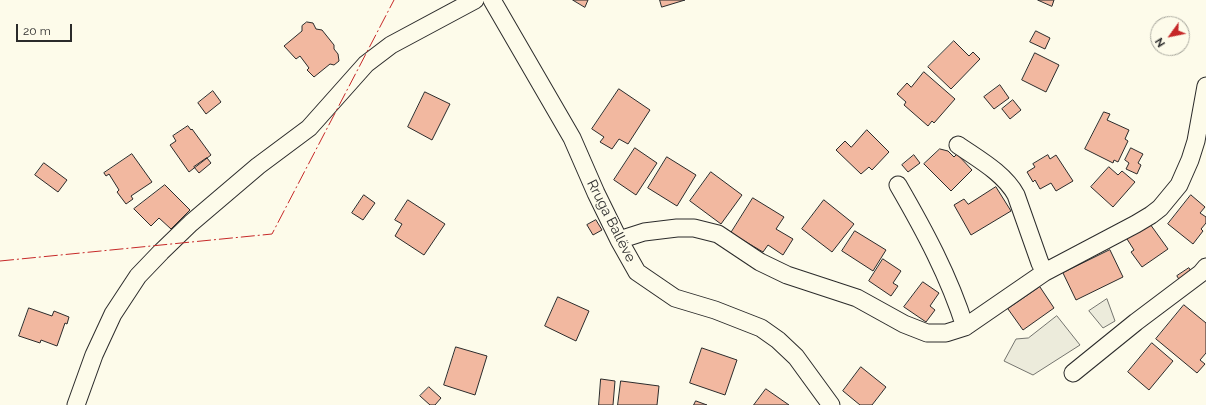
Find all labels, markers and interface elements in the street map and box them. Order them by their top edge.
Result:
scale bar [18,16,74,42]
north arrow [1150,16,1190,56]
text: 20 m [23,24,51,38]
text: N [1153,35,1168,49]
street label: Rruga Ballëve [583,177,639,265]

